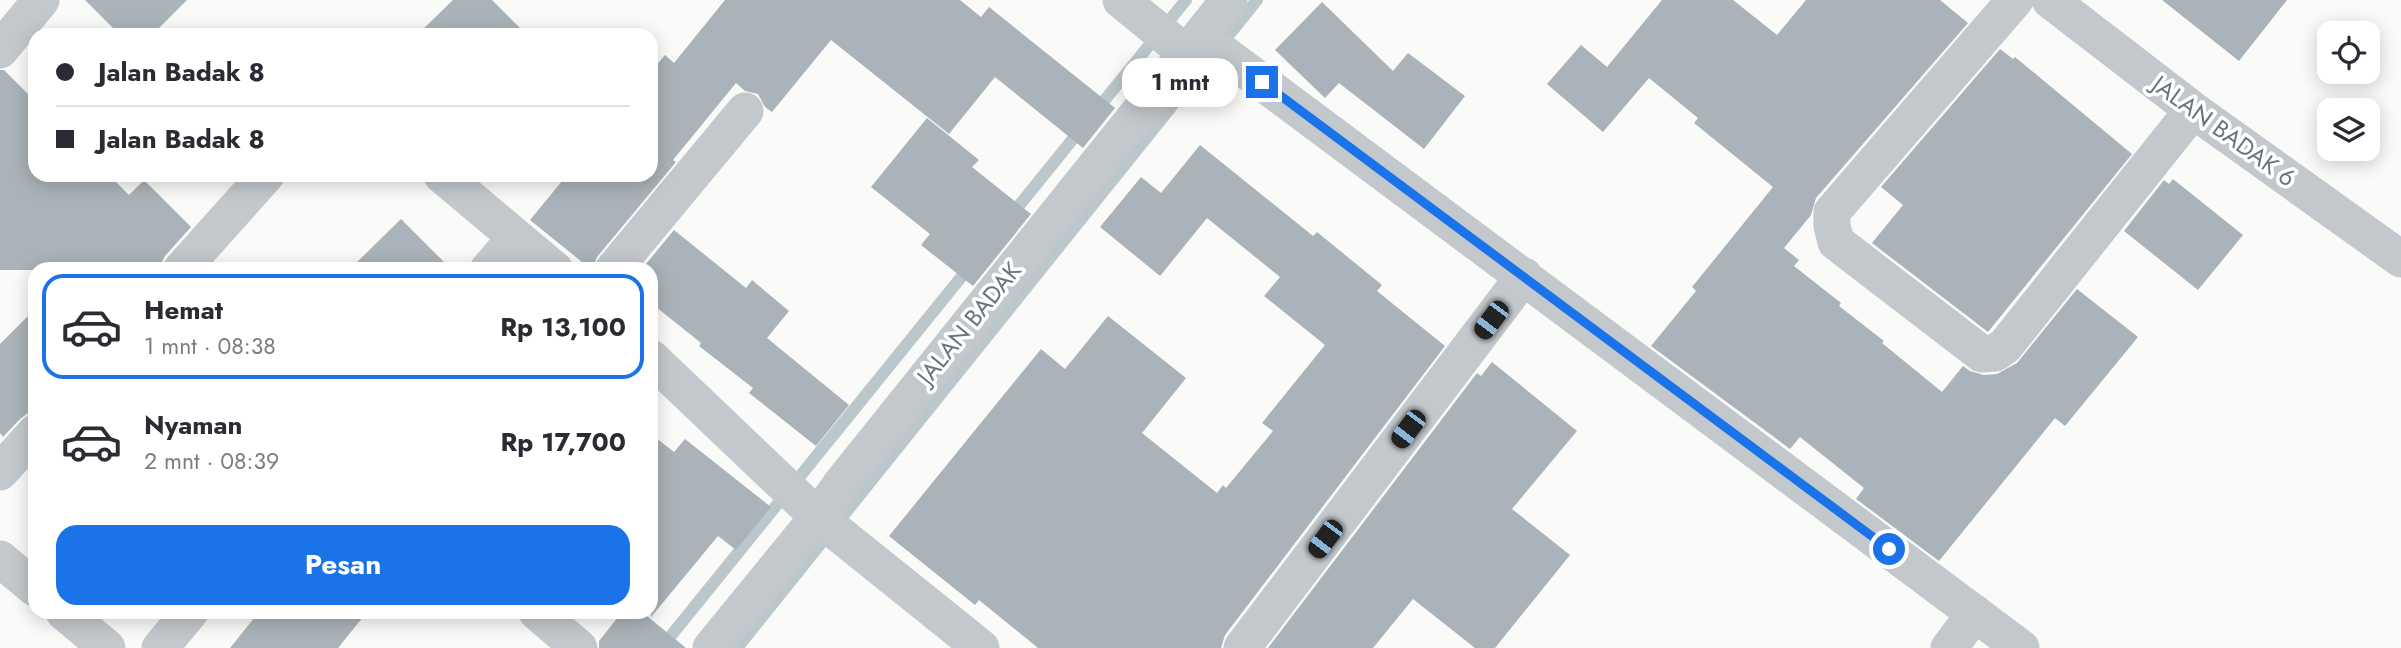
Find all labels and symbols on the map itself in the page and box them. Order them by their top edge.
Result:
callout: 1 mnt [1122,57,1238,106]
street label: JALAN BADAK 6 [2143,65,2303,195]
route end [1246,66,1278,98]
street label: JALAN BADAK [907,254,1030,394]
car [1470,297,1513,343]
car [1387,406,1430,452]
car [1304,516,1347,562]
route start [1873,533,1905,565]

